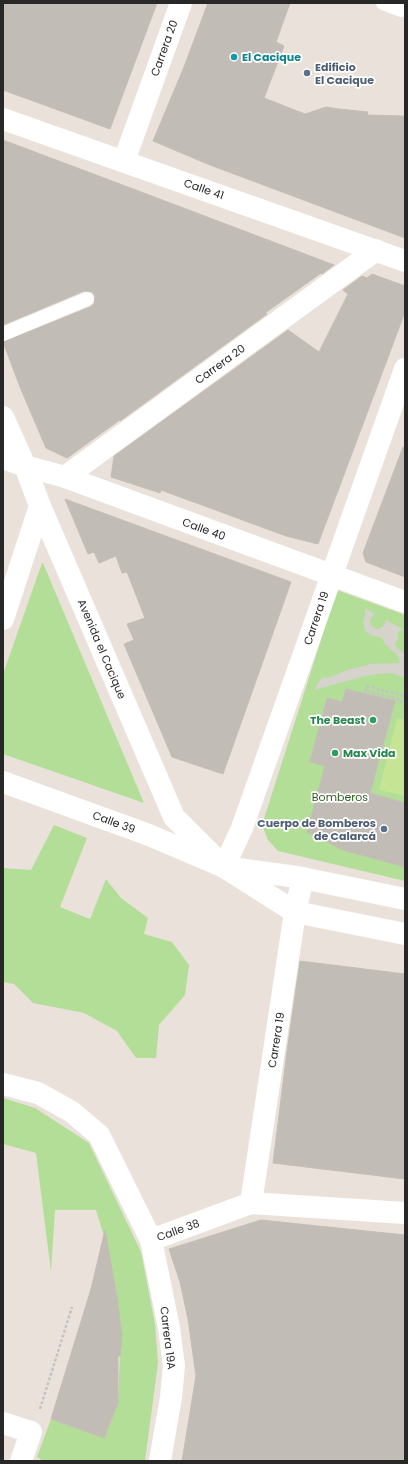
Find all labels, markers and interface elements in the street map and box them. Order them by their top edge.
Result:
street label: Carrera 20 [146,18,182,78]
place label: El Cacique [242,49,301,65]
marker: El Cacique [229,52,239,62]
place label: Edificio El Cacique [315,59,374,88]
marker: Edificio El Cacique [302,68,312,78]
street label: Calle 41 [182,175,226,203]
street label: Carrera 20 [192,340,249,388]
street label: Calle 40 [180,514,228,544]
street label: Carrera 19 [299,589,333,647]
street label: Avenida el Cacique [74,597,130,702]
place label: The Beast [310,712,366,728]
marker: The Beast [368,715,378,725]
place label: Max Vida [343,745,396,761]
marker: Max Vida [330,748,340,758]
park label: Bomberos [312,789,368,805]
street label: Calle 39 [90,807,138,837]
place label: Cuerpo de Bomberos de Calarcá [257,815,376,844]
marker: Cuerpo de Bomberos de Calarcá [379,824,389,834]
street label: Carrera 19 [264,1011,288,1069]
street label: Calle 38 [154,1215,202,1245]
street label: Carrera 19A [156,1306,180,1371]

